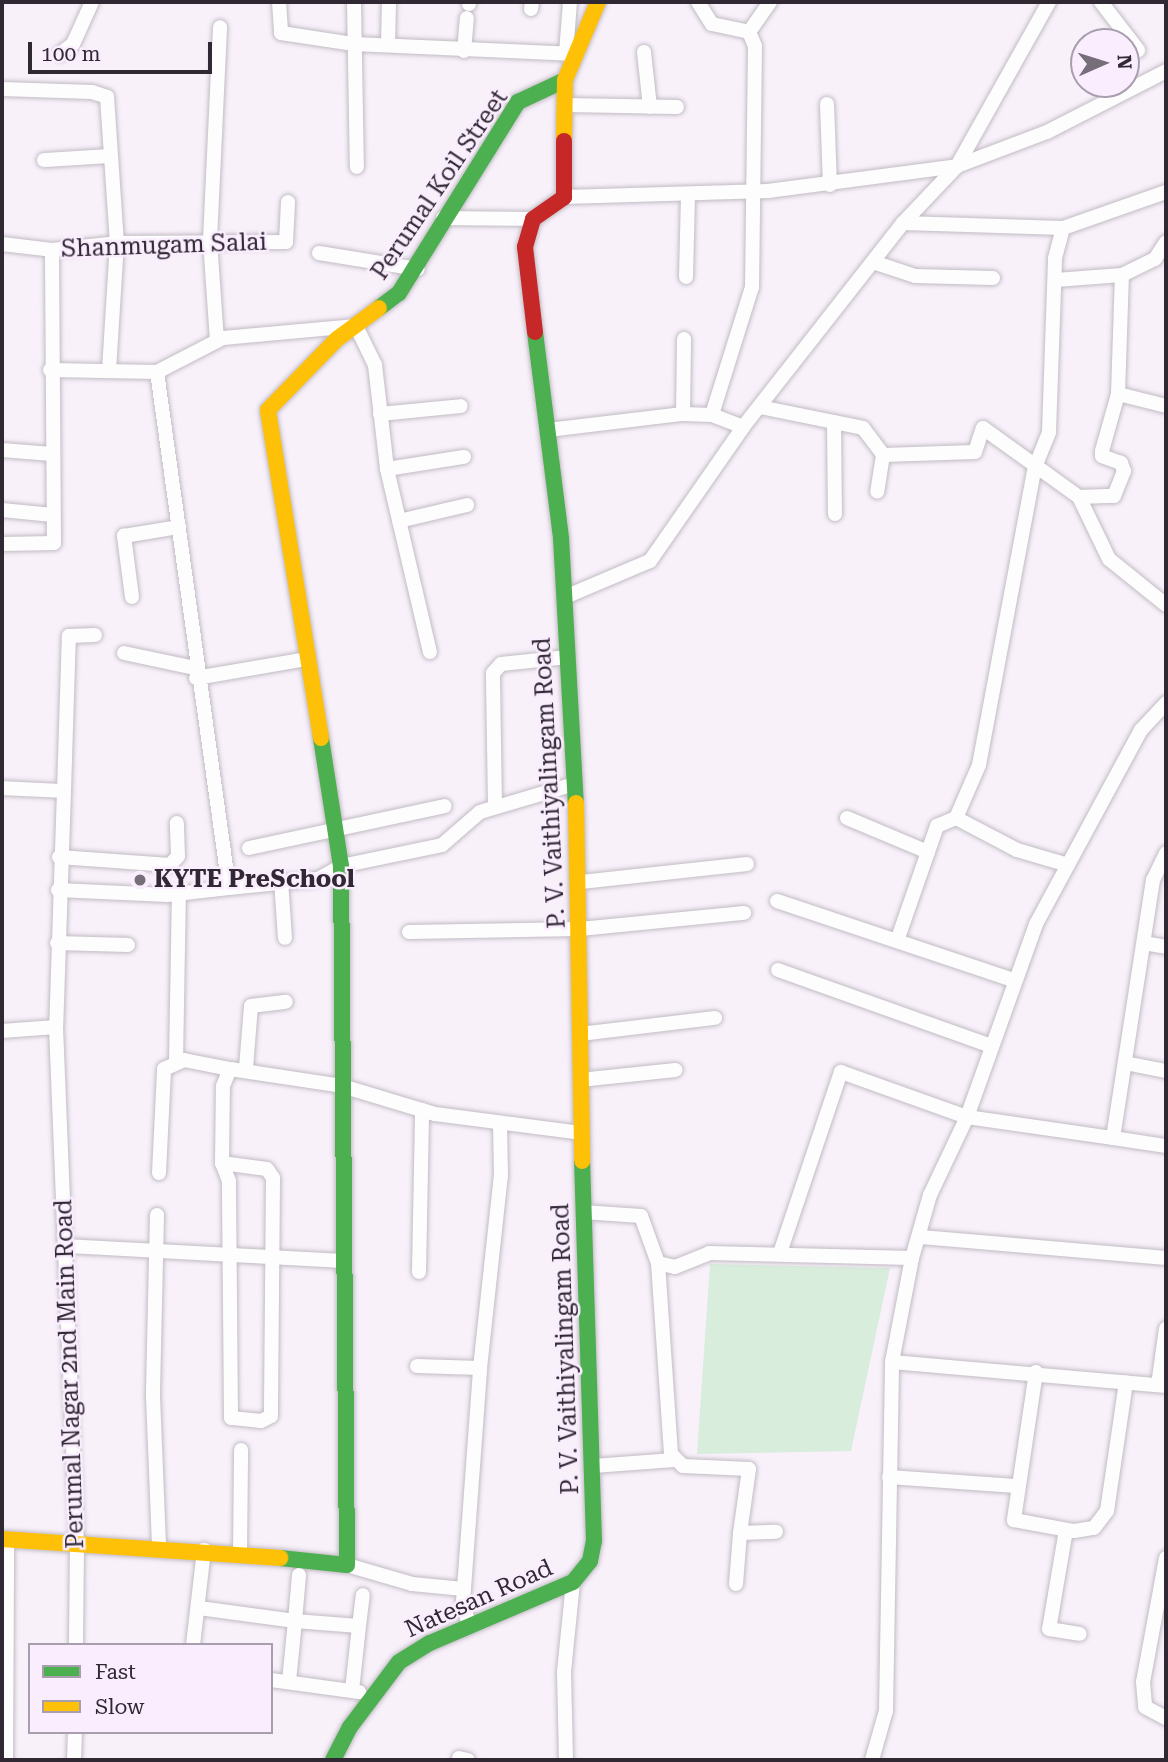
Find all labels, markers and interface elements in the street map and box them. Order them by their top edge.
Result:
scale bar [32,28,215,72]
north arrow [1070,28,1140,98]
text: 100 m [41,42,101,66]
text: N [1113,54,1136,70]
street label: Perumal Koil Street [366,85,514,285]
street label: Shanmugam Salai [61,228,267,264]
street label: P. V. Vaithiyalingam Road [528,637,572,929]
place label: KYTE PreSchool [154,866,355,894]
marker: KYTE PreSchool [132,872,148,888]
street label: Perumal Nagar 2nd Main Road [50,1199,90,1549]
street label: P. V. Vaithiyalingam Road [547,1203,585,1495]
street label: Natesan Road [401,1554,557,1644]
legend [28,1643,273,1734]
text: Fast [95,1660,136,1684]
text: Slow [95,1695,144,1719]

